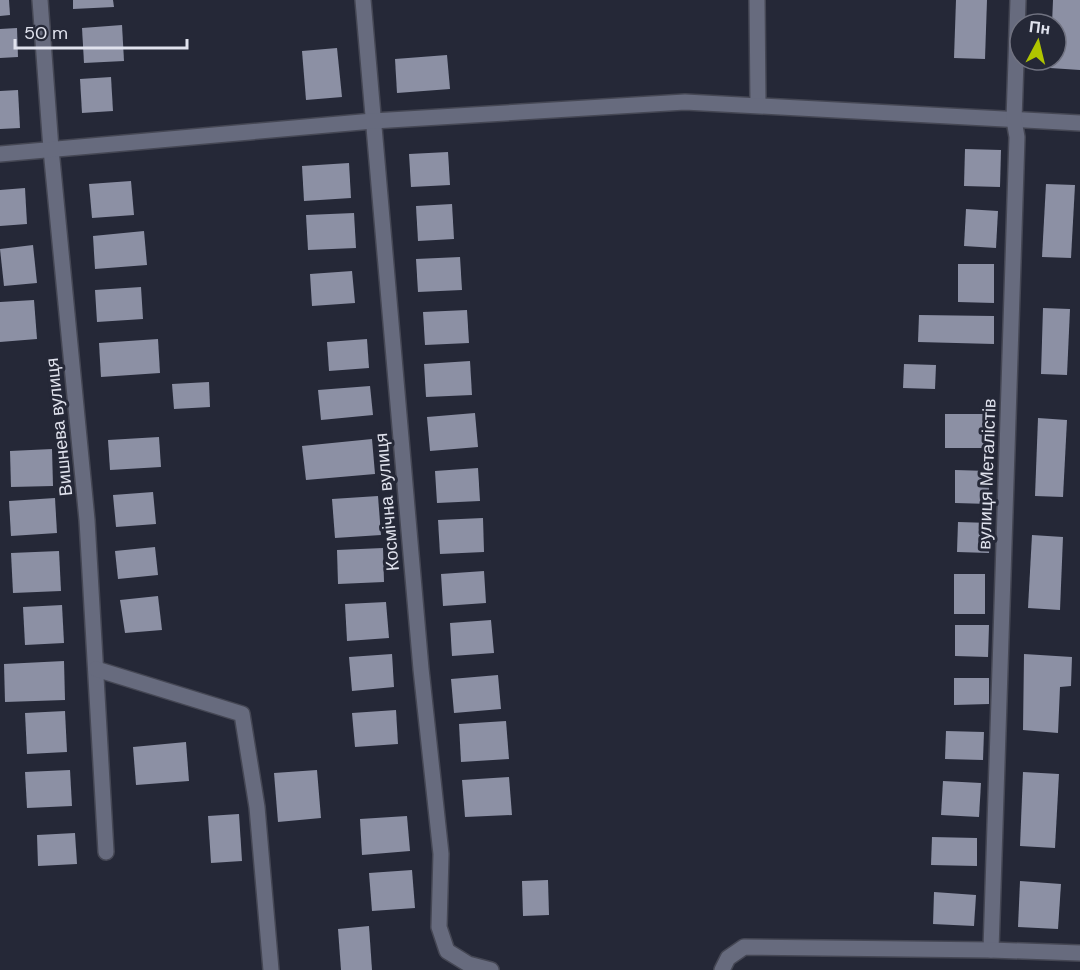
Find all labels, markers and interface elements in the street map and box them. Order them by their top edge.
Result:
scale bar [15,12,188,50]
north arrow [1008,12,1068,72]
text: Пн [1028,16,1052,39]
text: 50 m [24,21,68,45]
street label: Вишнева вулиця [40,357,78,497]
street label: вулиця Металістів [972,398,1002,550]
street label: Космічна вулиця [369,432,405,572]

